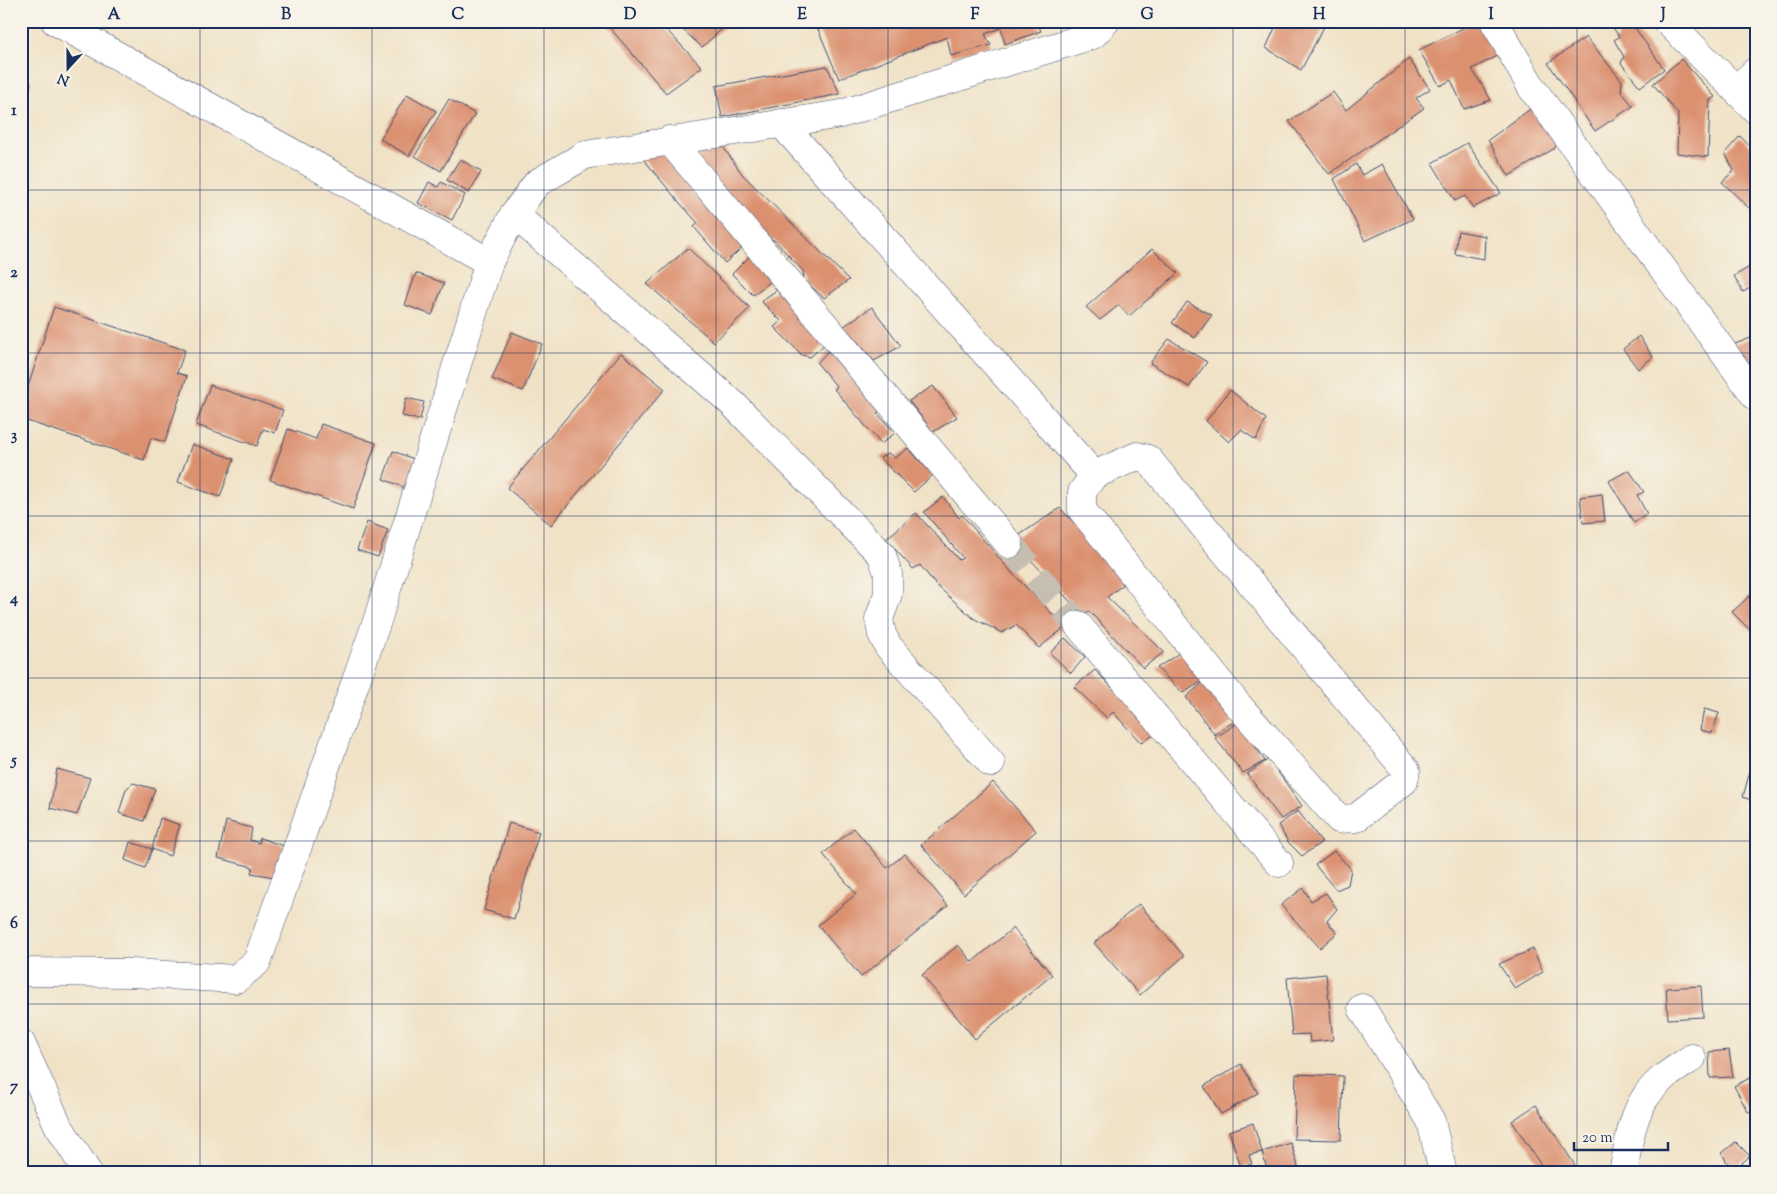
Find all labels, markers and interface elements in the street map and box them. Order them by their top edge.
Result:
text: A [108,4,121,27]
text: B [281,4,291,27]
text: C [452,4,465,27]
text: D [624,4,637,27]
text: E [797,4,807,27]
text: F [971,4,980,27]
text: G [1140,4,1154,27]
text: H [1313,4,1326,27]
text: I [1488,4,1494,27]
text: J [1659,4,1666,27]
north arrow [42,42,92,92]
text: N [55,67,73,90]
text: 1 [11,100,17,123]
text: 2 [10,262,18,285]
text: 3 [11,425,18,448]
text: 4 [9,588,18,611]
text: 5 [9,750,17,773]
text: 6 [10,913,18,936]
text: 7 [10,1076,19,1099]
scale bar [1574,1119,1668,1151]
text: 20 m [1582,1128,1613,1149]

